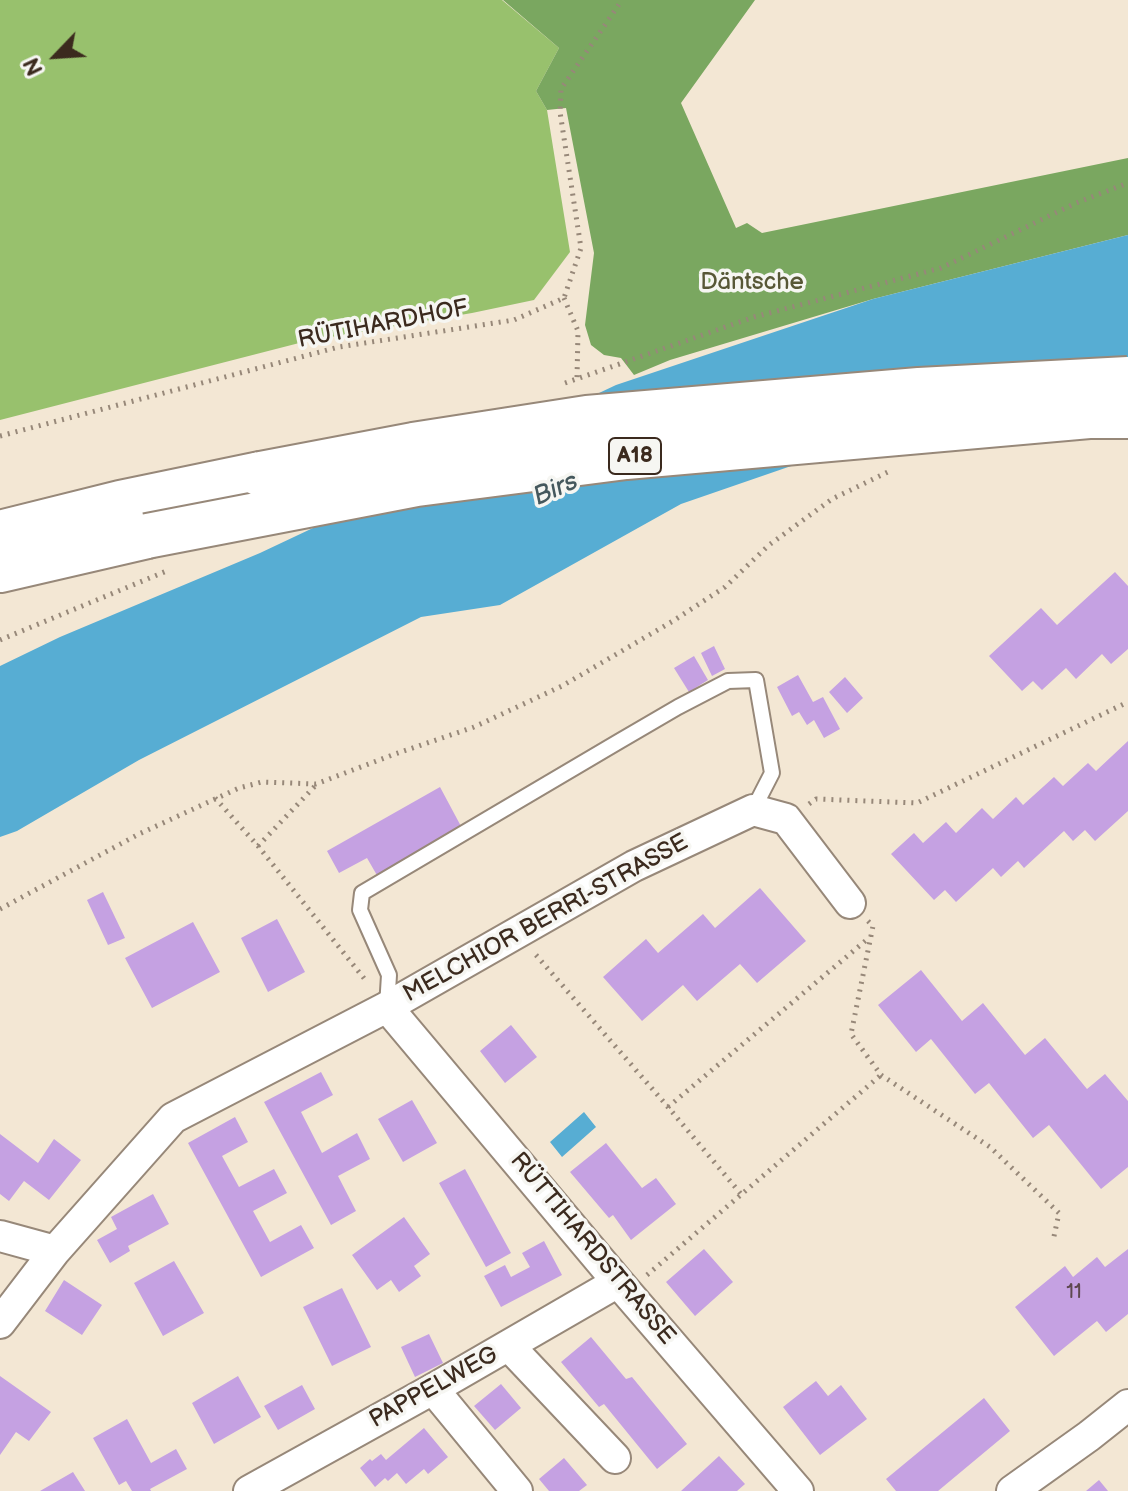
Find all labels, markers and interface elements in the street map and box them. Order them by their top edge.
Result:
north arrow [16,16,96,96]
text: N [18,53,50,80]
park label: Däntsche [700,269,804,297]
street label: RÜTIHARDHOF [295,294,471,356]
road number: A18 [609,438,661,474]
water label: Birs [529,466,583,514]
street label: MELCHIOR BERRI-STRASSE [399,829,693,1009]
street label: RÜTTIHARDSTRASSE [503,1147,681,1351]
house number: 11 [1066,1281,1082,1305]
street label: PAPPELWEG [365,1341,503,1435]

